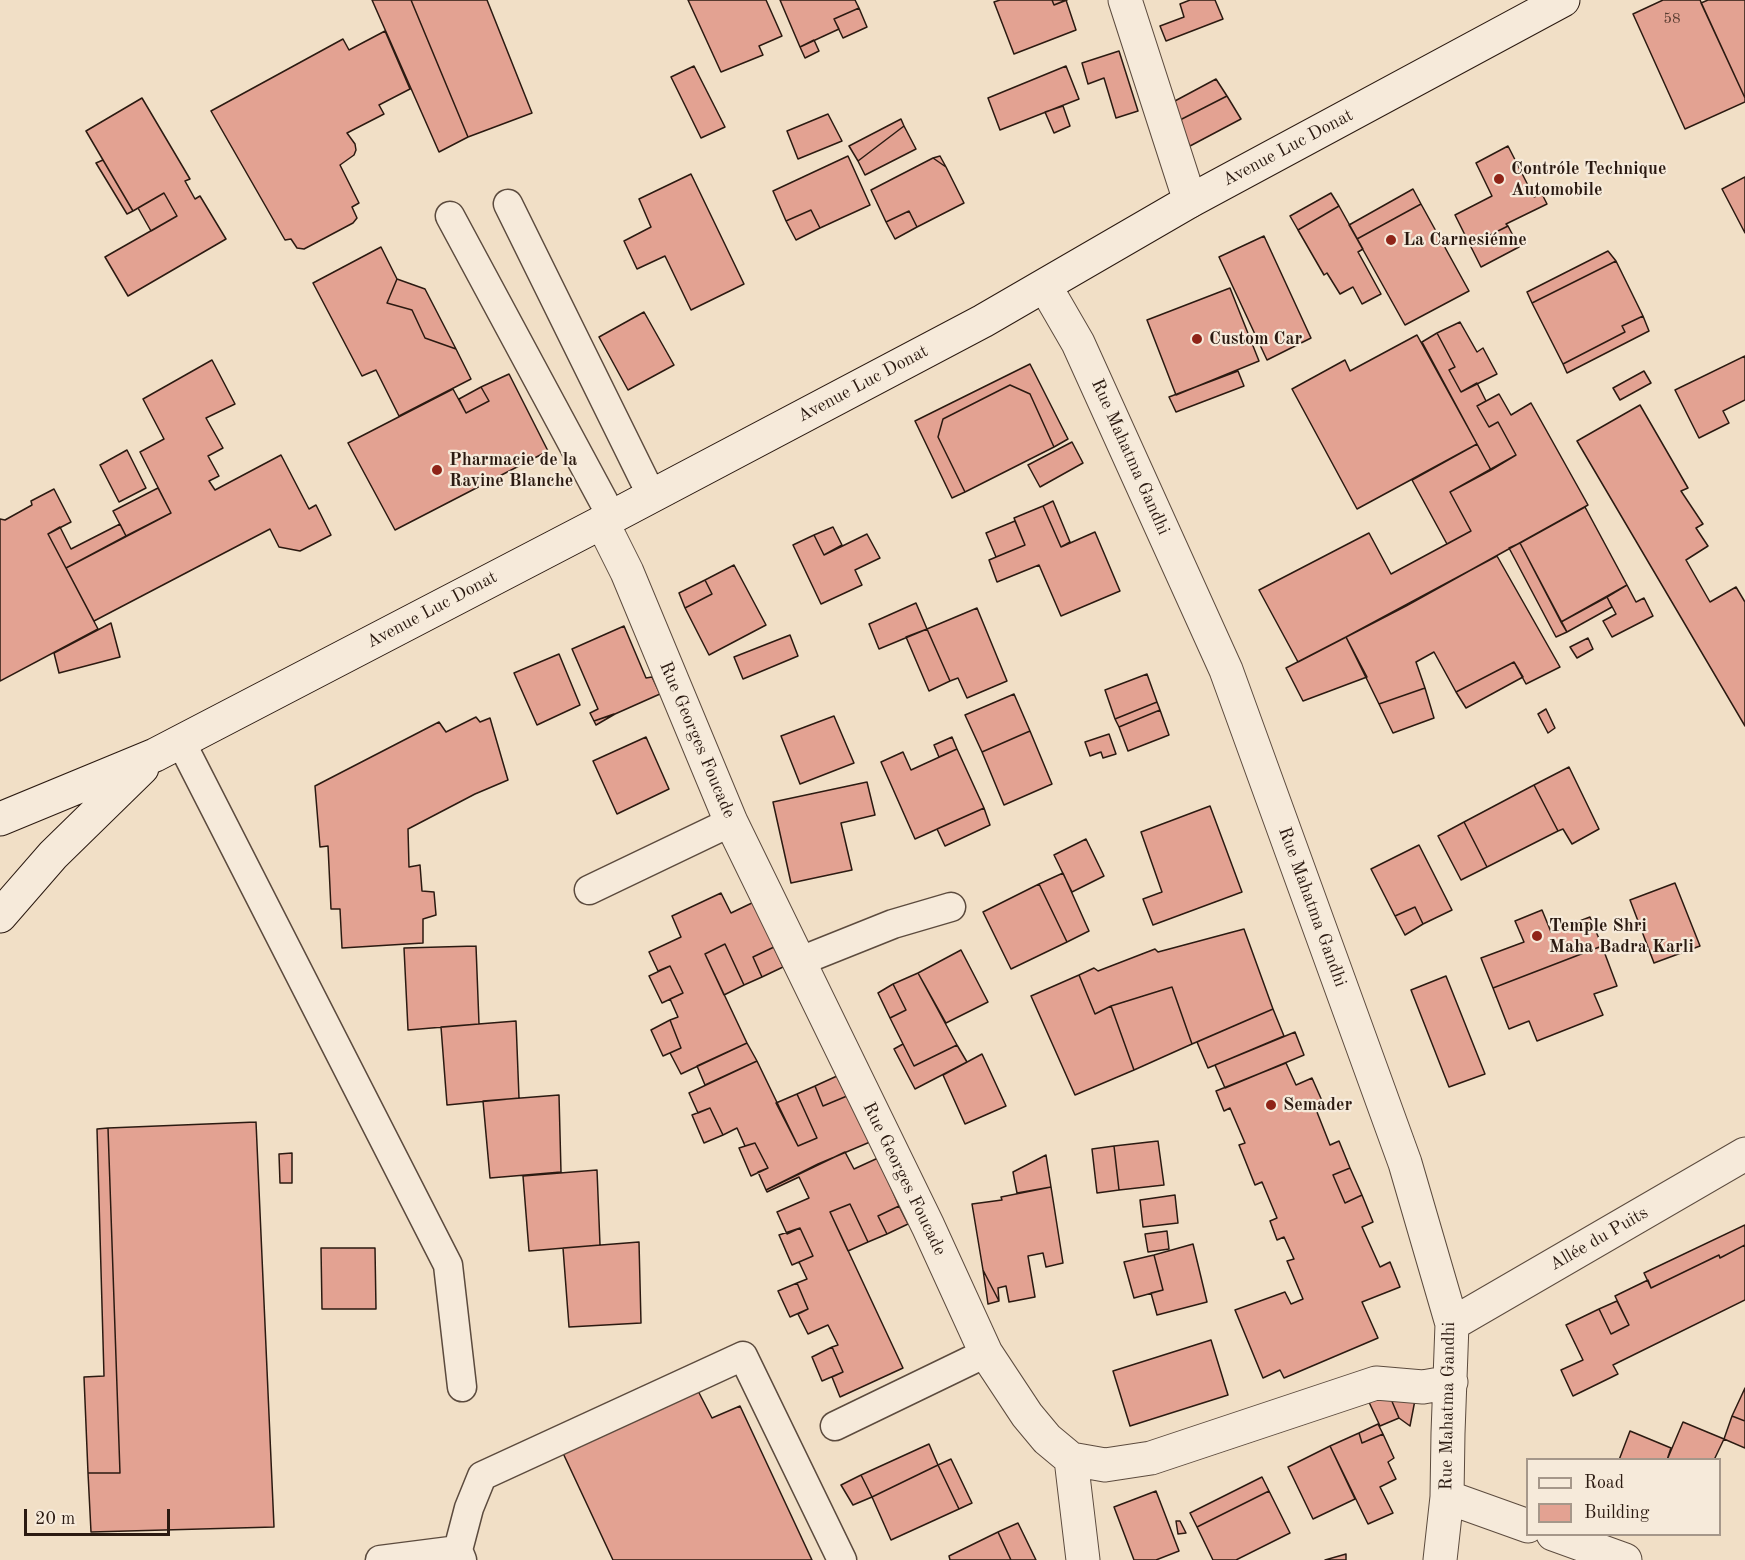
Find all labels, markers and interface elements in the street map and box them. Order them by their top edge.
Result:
house number: 58 [1663,10,1681,28]
street label: Avenue Luc Donat [1219,105,1357,191]
place label: Contróle Technique Automobile [1511,158,1666,201]
marker: Contróle Technique Automobile [1492,172,1506,186]
place label: La Carnesiénne [1403,229,1527,251]
marker: La Carnesiénne [1384,233,1398,247]
place label: Custom Car [1209,328,1302,350]
marker: Custom Car [1190,332,1204,346]
street label: Avenue Luc Donat [794,341,932,427]
street label: Rue Mahatma Gandhi [1086,376,1174,538]
place label: Pharmacie de la Ravine Blanche [449,449,577,492]
marker: Pharmacie de la Ravine Blanche [430,463,444,477]
street label: Avenue Luc Donat [363,567,501,653]
street label: Rue Georges Foucade [654,658,740,822]
street label: Rue Mahatma Gandhi [1273,824,1351,990]
place label: Temple Shri Maha Badra Karli [1549,915,1694,958]
marker: Temple Shri Maha Badra Karli [1530,929,1544,943]
place label: Semader [1283,1094,1352,1116]
marker: Semader [1264,1098,1278,1112]
street label: Rue Georges Foucade [857,1099,951,1259]
street label: Allée du Puits [1546,1202,1652,1276]
street label: Rue Mahatma Gandhi [1436,1322,1460,1490]
legend [1526,1458,1721,1536]
text: Road [1584,1474,1624,1492]
scale bar [27,1497,172,1535]
text: Building [1584,1504,1649,1522]
text: 20 m [35,1510,75,1528]

